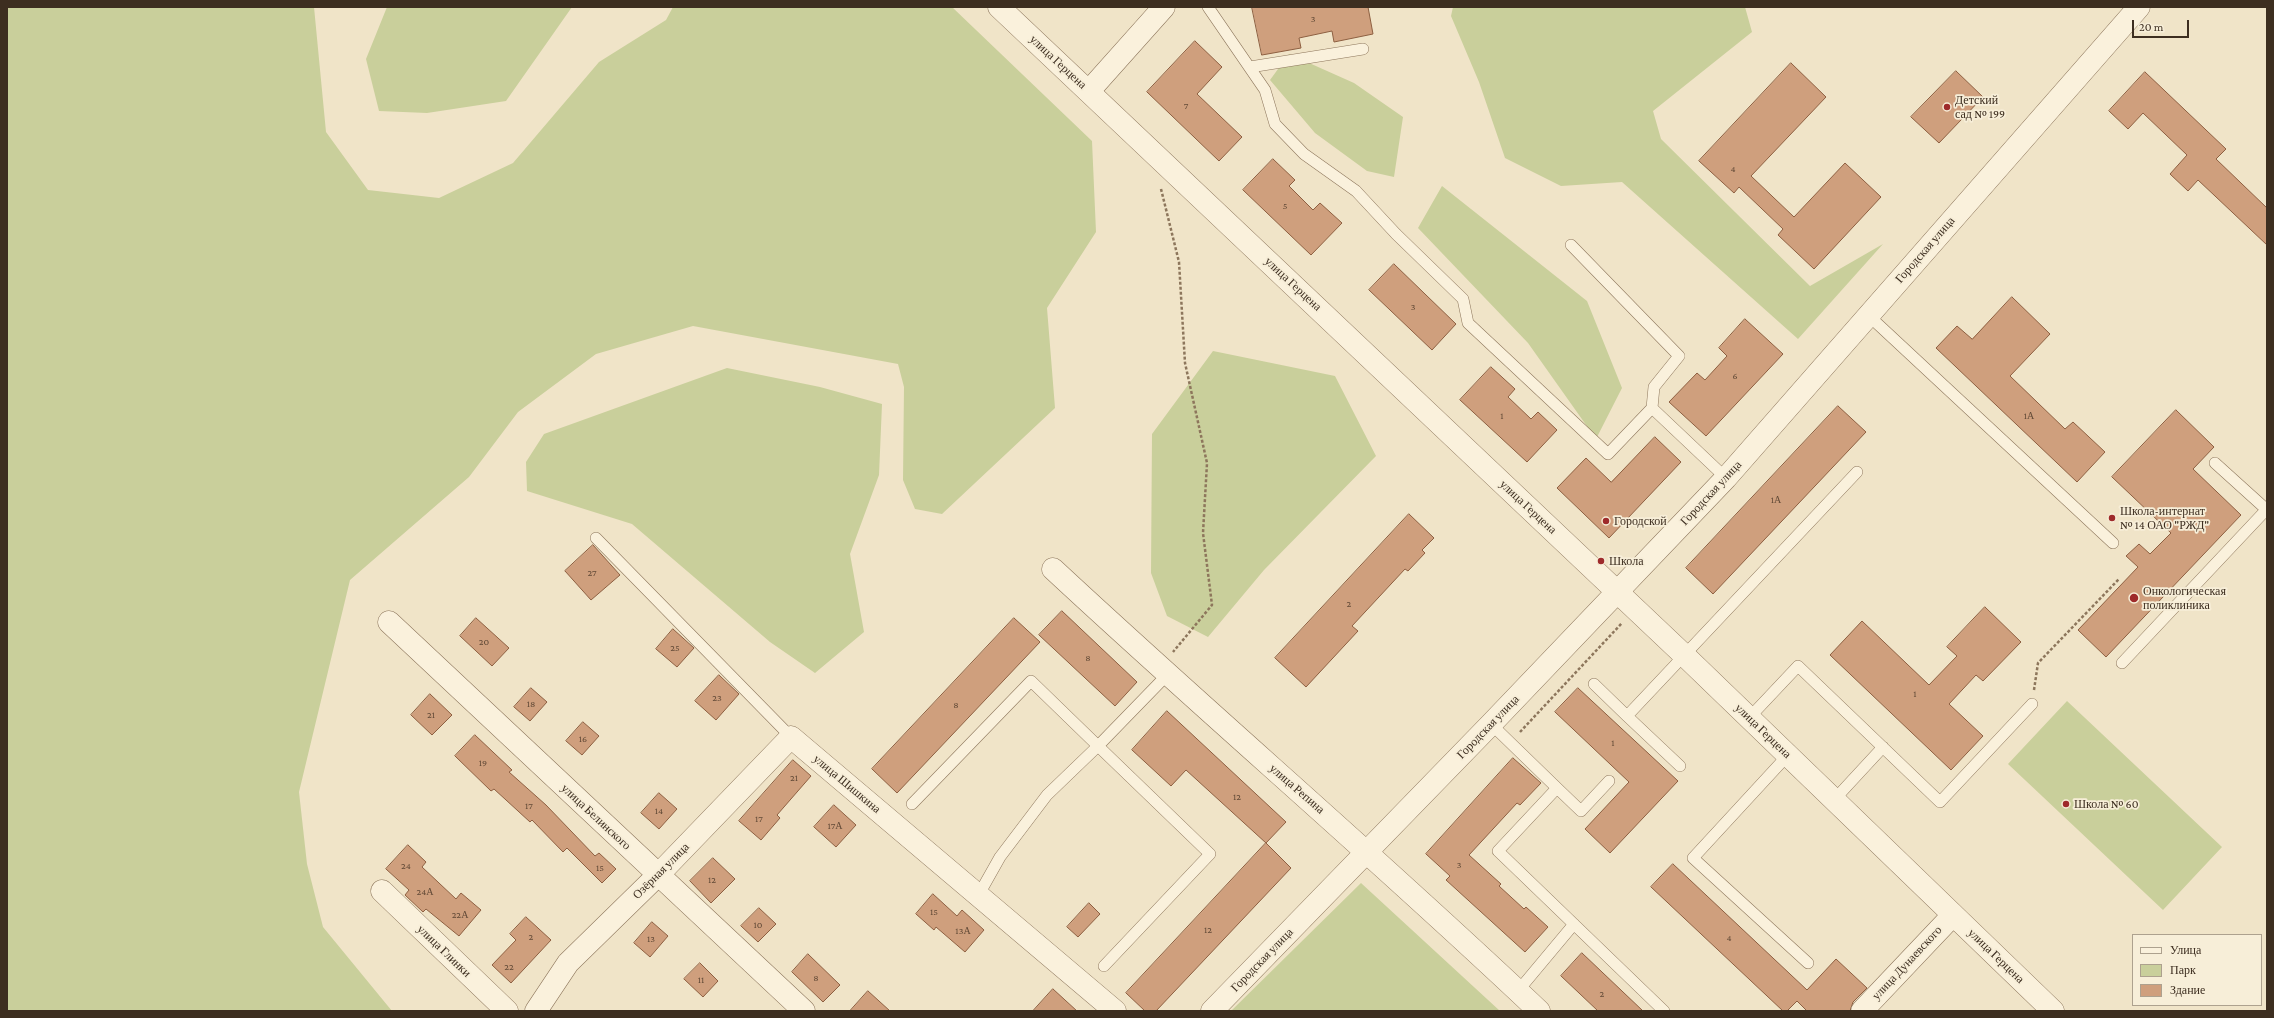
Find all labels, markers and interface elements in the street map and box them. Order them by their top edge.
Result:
scale bar [2134,12,2191,38]
house number: 3 [1311,13,1315,25]
text: 20 m [2139,20,2163,34]
street label: улица Герцена [1026,32,1090,92]
place label: Детский сад № 199 [1955,93,2005,121]
house number: 7 [1184,100,1188,112]
marker: Детский сад № 199 [1942,102,1952,112]
house number: 4 [1730,163,1736,175]
house number: 5 [1283,200,1287,212]
street label: Городская улица [1892,214,1958,286]
street label: улица Герцена [1261,254,1325,314]
house number: 3 [1411,301,1415,313]
house number: 6 [1732,370,1738,382]
house number: 1 [1500,410,1504,422]
house number: 1А [2024,410,2034,422]
street label: Городская улица [1677,458,1745,528]
street label: улица Герцена [1496,477,1560,537]
house number: 1А [1771,494,1781,506]
place label: Школа-интернат № 14 ОАО "РЖД" [2120,504,2209,532]
marker: Школа-интернат № 14 ОАО "РЖД" [2107,513,2117,523]
place label: Городской [1614,514,1667,528]
marker: Городской [1601,516,1611,526]
place label: Школа [1609,554,1643,568]
marker: Школа [1596,556,1606,566]
house number: 27 [587,567,597,579]
place label: Онкологическая поликлиника [2143,584,2226,612]
marker: Онкологическая поликлиника [2128,592,2140,604]
house number: 2 [1347,598,1351,610]
house number: 20 [479,636,489,648]
house number: 25 [670,642,680,654]
house number: 8 [1085,652,1091,664]
house number: 1 [1913,688,1917,700]
house number: 23 [712,692,722,704]
street label: Городская улица [1454,692,1522,762]
house number: 18 [527,698,535,710]
house number: 8 [953,699,959,711]
street label: улица Герцена [1732,701,1794,761]
house number: 21 [427,709,435,721]
house number: 16 [579,733,587,745]
house number: 1 [1611,737,1615,749]
street label: улица Шишкина [810,752,884,816]
house number: 19 [479,757,487,769]
street label: улица Репина [1266,761,1328,817]
house number: 21 [790,772,798,784]
street label: улица Белинского [558,781,634,853]
house number: 12 [1233,791,1241,803]
place label: Школа № 60 [2074,797,2138,811]
marker: Школа № 60 [2061,799,2071,809]
house number: 17 [525,800,533,812]
house number: 14 [655,805,663,817]
house number: 17 [755,813,763,825]
house number: 17А [827,820,843,832]
street label: Озёрная улица [630,840,692,902]
house number: 3 [1457,859,1461,871]
house number: 24 [401,860,411,872]
house number: 15 [596,862,604,874]
house number: 12 [708,874,716,886]
house number: 24А [416,886,434,898]
house number: 15 [930,906,938,918]
house number: 22А [452,909,468,921]
house number: 10 [754,919,762,931]
street label: улица Глинки [414,922,474,980]
street label: улица Дунаевского [1869,923,1945,1003]
house number: 12 [1204,924,1212,936]
house number: 13А [955,925,971,937]
street label: Городская улица [1228,925,1296,995]
street label: улица Герцена [1965,926,2027,986]
house number: 2 [529,931,533,943]
house number: 4 [1726,932,1732,944]
house number: 13 [647,933,655,945]
legend [2132,934,2262,1006]
text: Улица [2170,943,2201,957]
house number: 22 [504,961,514,973]
text: Парк [2170,963,2196,977]
house number: 8 [813,972,819,984]
house number: 11 [698,974,704,986]
text: Здание [2170,983,2205,997]
house number: 2 [1600,988,1604,1000]

